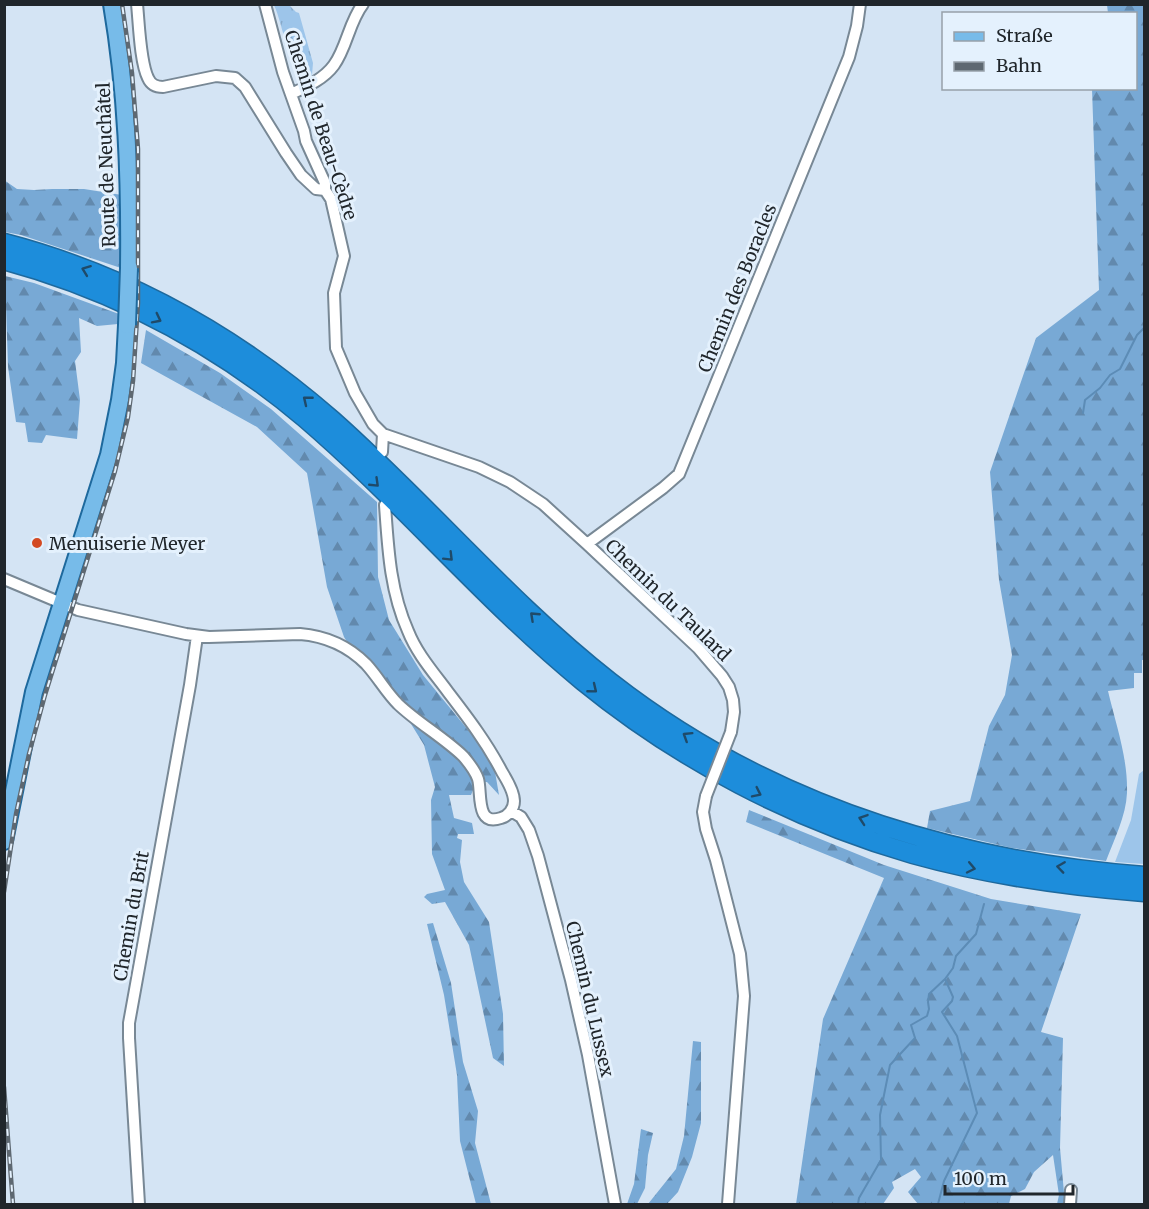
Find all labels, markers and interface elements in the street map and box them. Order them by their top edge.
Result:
legend [942,12,1137,90]
text: Straße [996,24,1053,47]
street label: Chemin de Beau-Cèdre [279,27,363,223]
text: Bahn [996,54,1042,77]
street label: Route de Neuchâtel [92,82,120,248]
street label: Chemin des Boracles [693,200,781,376]
one-way arrow [81,264,92,277]
one-way arrow [150,312,161,323]
one-way arrow [303,396,314,407]
one-way arrow [367,475,378,486]
place label: Menuiserie Meyer [49,532,205,555]
street label: Chemin du Taulard [600,534,736,666]
marker: Menuiserie Meyer [30,536,44,550]
one-way arrow [442,549,453,560]
one-way arrow [530,613,541,624]
one-way arrow [586,681,597,692]
one-way arrow [683,732,694,743]
one-way arrow [751,786,762,798]
one-way arrow [858,814,869,827]
street label: Chemin du Brit [108,849,154,983]
one-way arrow [965,860,975,873]
one-way arrow [1057,861,1066,873]
street label: Chemin du Lussex [561,919,619,1079]
scale bar [945,1158,1072,1196]
text: 100 m [954,1167,1007,1190]

